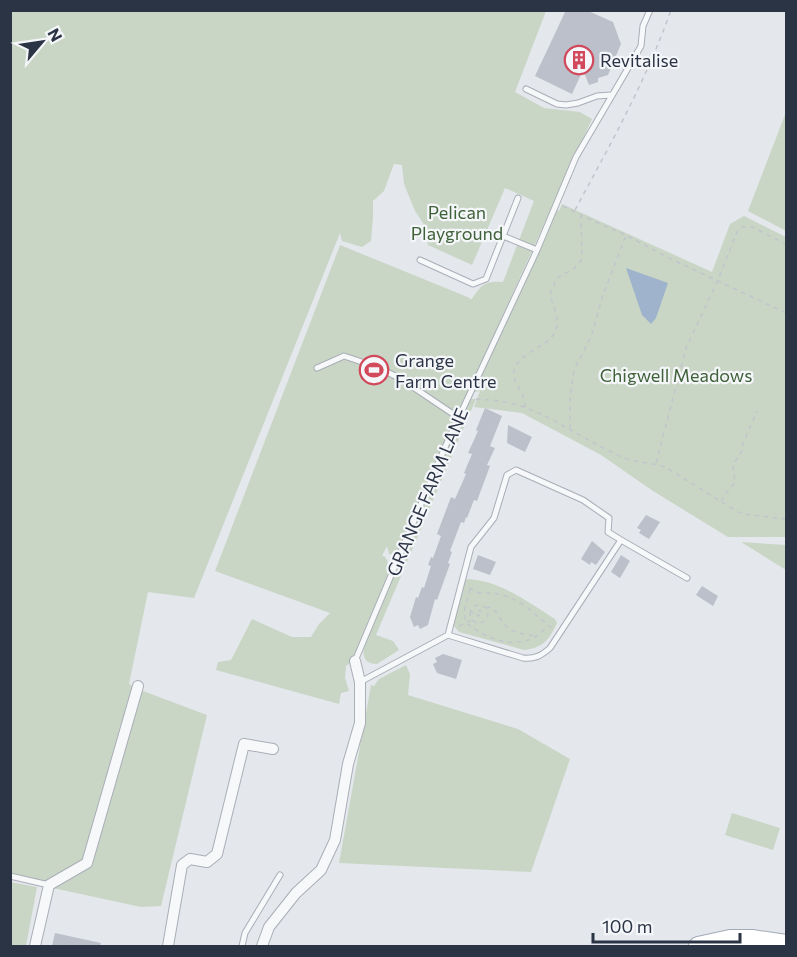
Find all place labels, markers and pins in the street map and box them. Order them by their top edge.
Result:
building icon: Revitalise [563,44,595,76]
place label: Revitalise [600,49,678,71]
place label: Grange Farm Centre [395,349,497,392]
sports icon: Grange Farm Centre [358,354,390,386]

